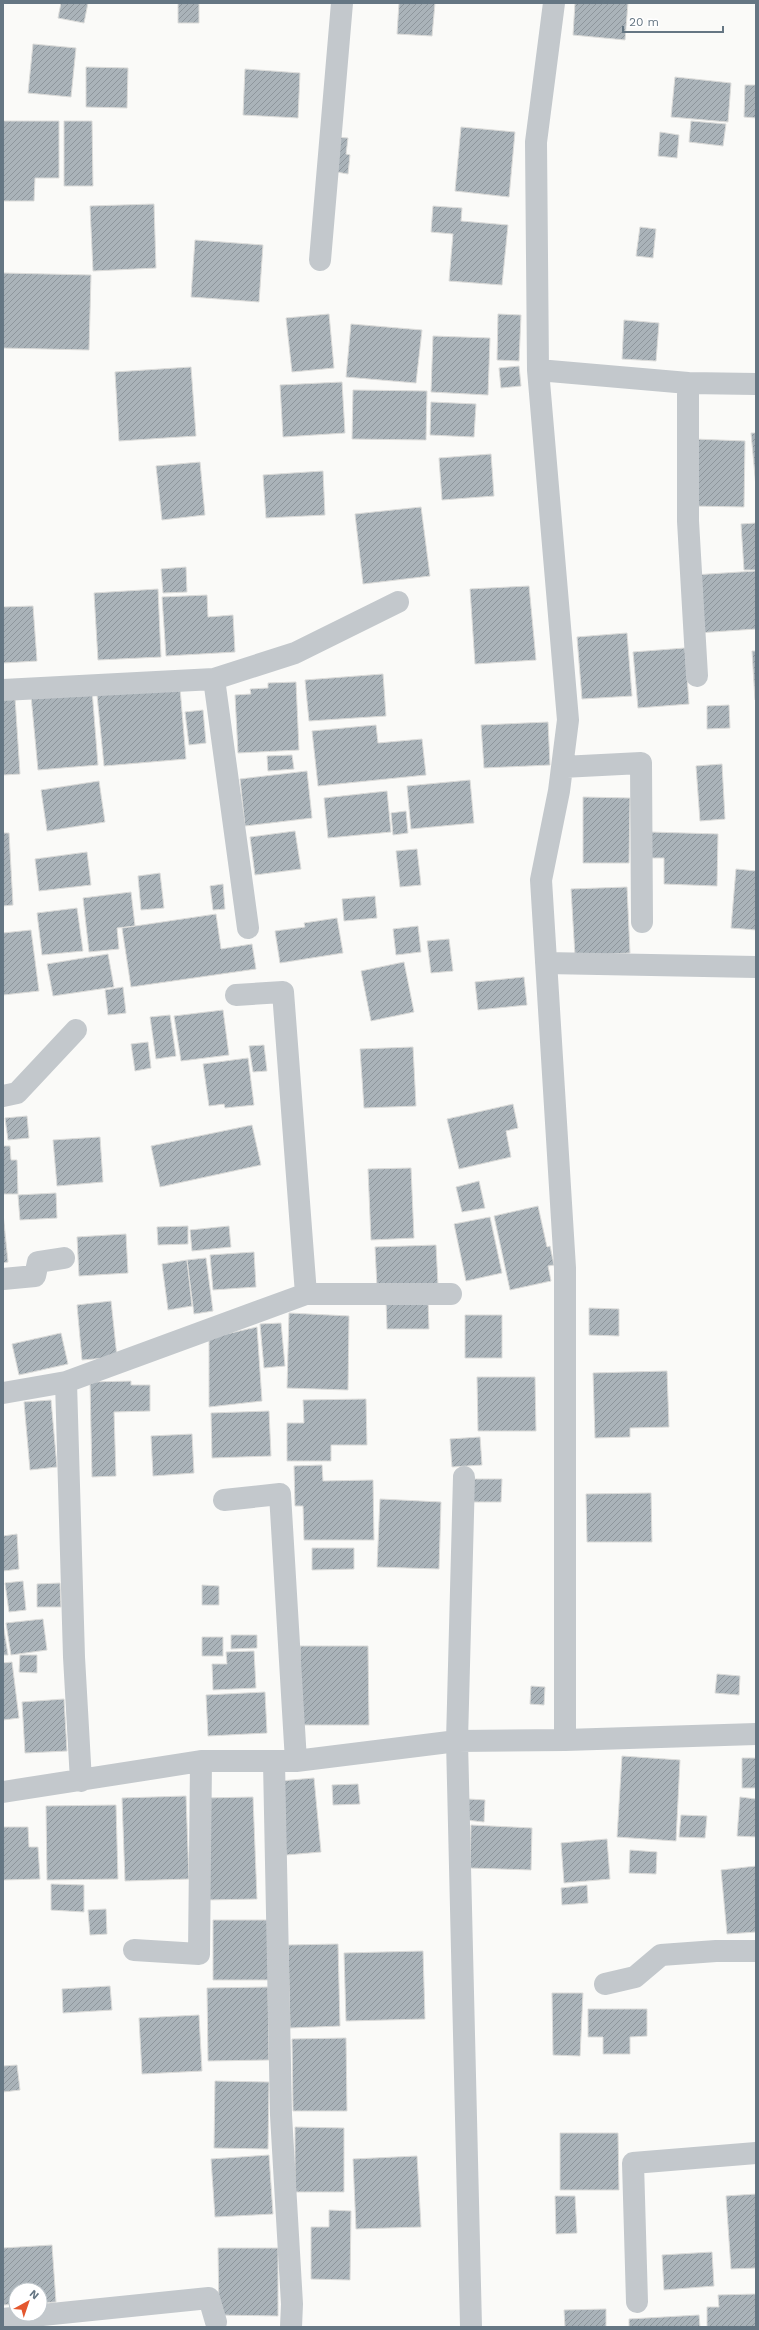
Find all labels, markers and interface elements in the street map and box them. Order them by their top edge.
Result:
scale bar [623,8,723,34]
text: 20 m [629,15,659,29]
north arrow [8,2282,48,2322]
text: N [27,2287,41,2302]

